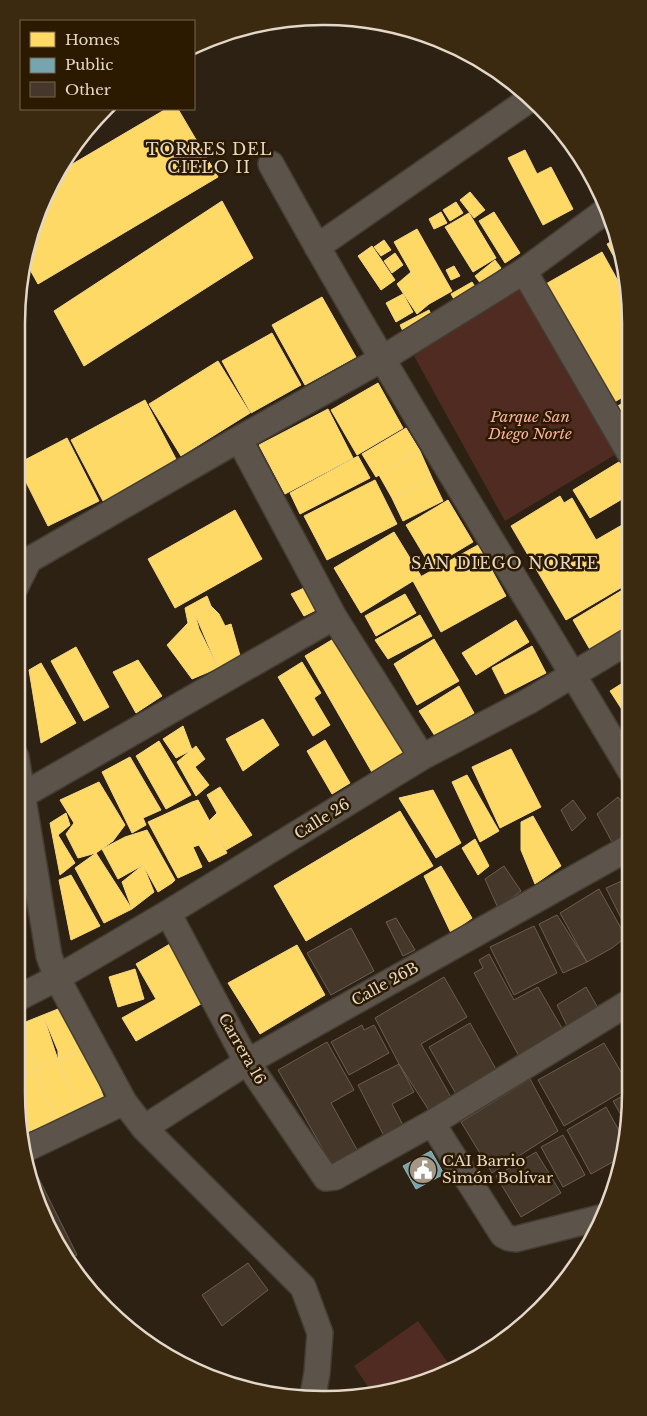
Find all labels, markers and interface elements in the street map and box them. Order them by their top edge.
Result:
legend [20,20,195,110]
text: Homes [65,30,120,49]
text: Public [65,55,113,74]
text: Other [65,80,112,99]
district label: TORRES DEL CIELO II [146,139,272,177]
park label: Parque San Diego Norte [487,407,572,443]
district label: SAN DIEGO NORTE [411,553,599,573]
street label: Calle 26 [290,794,353,843]
street label: Calle 26B [348,957,421,1010]
street label: Carrera 16 [214,1010,270,1088]
place label: CAI Barrio Simón Bolívar [442,1151,554,1187]
public building icon: CAI Barrio Simón Bolívar [408,1155,438,1185]

